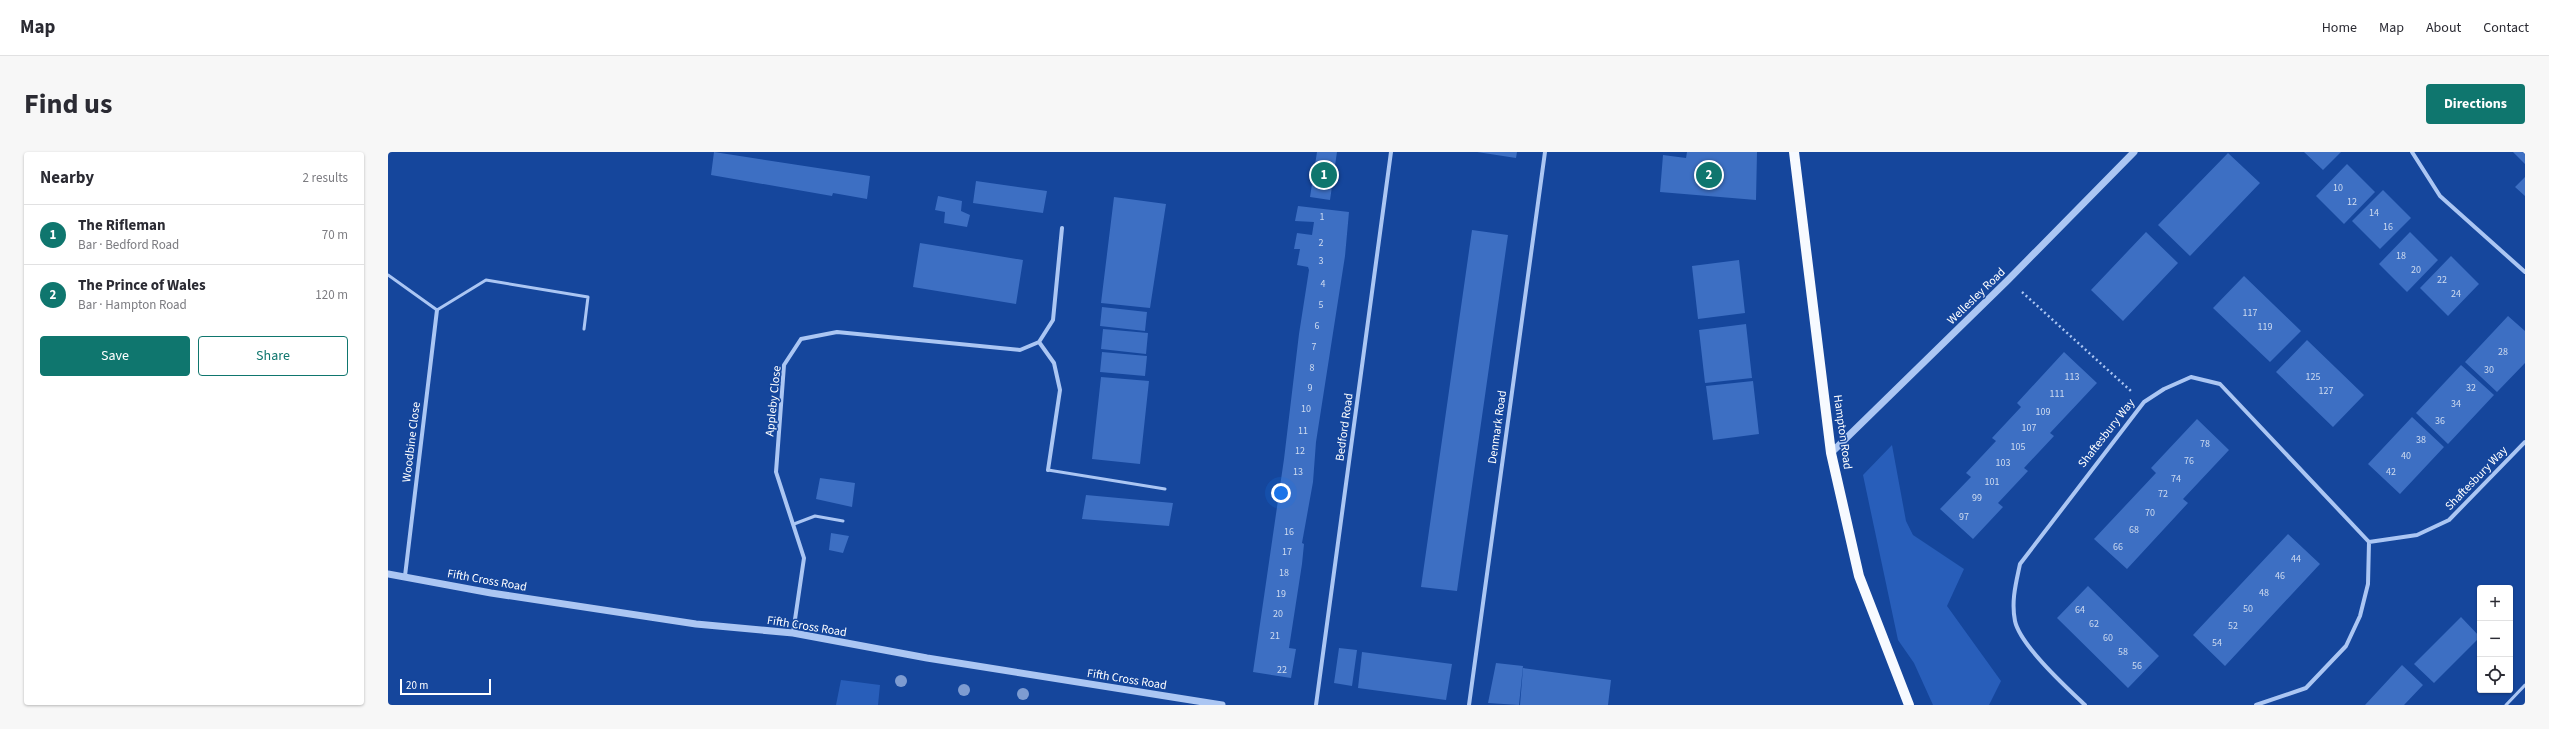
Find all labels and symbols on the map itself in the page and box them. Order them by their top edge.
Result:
pin: 1 [1311,160,1337,190]
pin: 2 [1696,160,1722,190]
house number: 10 [2333,181,2343,195]
house number: 12 [2347,195,2357,209]
house number: 14 [2369,206,2379,220]
house number: 1 [1320,210,1325,224]
house number: 16 [2383,220,2393,234]
house number: 2 [1319,236,1324,250]
house number: 18 [2396,249,2406,263]
house number: 3 [1319,254,1324,268]
house number: 20 [2411,263,2421,277]
street label: Wellesley Road [1943,264,2009,329]
house number: 22 [2437,273,2447,287]
house number: 4 [1321,277,1326,291]
house number: 24 [2451,287,2461,301]
house number: 5 [1319,298,1324,312]
house number: 117 [2243,306,2257,320]
house number: 6 [1315,319,1320,333]
house number: 119 [2258,320,2272,334]
house number: 7 [1312,340,1317,354]
house number: 28 [2498,345,2508,359]
house number: 8 [1310,361,1315,375]
house number: 30 [2484,363,2494,377]
street label: Appleby Close [761,365,786,437]
house number: 113 [2065,370,2079,384]
house number: 125 [2306,370,2320,384]
house number: 9 [1308,381,1313,395]
house number: 32 [2466,381,2476,395]
house number: 127 [2319,384,2333,398]
house number: 111 [2050,387,2064,401]
street label: Denmark Road [1484,389,1511,465]
street label: Bedford Road [1331,392,1358,462]
street label: Hampton Road [1829,394,1856,471]
street label: Shaftesbury Way [2074,395,2139,471]
house number: 34 [2451,397,2461,411]
street label: Woodbine Close [398,401,425,483]
house number: 10 [1301,402,1311,416]
house number: 109 [2036,405,2050,419]
house number: 36 [2435,414,2445,428]
house number: 107 [2022,421,2036,435]
house number: 11 [1298,424,1308,438]
house number: 38 [2416,433,2426,447]
house number: 78 [2200,437,2210,451]
house number: 105 [2011,440,2025,454]
street label: Shaftesbury Way [2441,442,2512,514]
house number: 12 [1295,444,1305,458]
house number: 40 [2401,449,2411,463]
house number: 76 [2184,454,2194,468]
house number: 103 [1996,456,2010,470]
house number: 13 [1293,465,1303,479]
house number: 42 [2386,465,2396,479]
house number: 74 [2171,472,2181,486]
house number: 101 [1985,475,1999,489]
your location [1271,483,1291,503]
house number: 72 [2158,487,2168,501]
house number: 99 [1972,491,1982,505]
house number: 70 [2145,506,2155,520]
house number: 97 [1959,510,1969,524]
house number: 68 [2129,523,2139,537]
house number: 16 [1284,525,1294,539]
house number: 66 [2113,540,2123,554]
house number: 17 [1282,545,1292,559]
house number: 44 [2291,552,2301,566]
street label: Fifth Cross Road [446,565,528,596]
house number: 18 [1279,566,1289,580]
house number: 46 [2275,569,2285,583]
house number: 48 [2259,586,2269,600]
house number: 19 [1276,587,1286,601]
house number: 50 [2243,602,2253,616]
house number: 64 [2075,603,2085,617]
house number: 20 [1273,607,1283,621]
street label: Fifth Cross Road [766,612,848,641]
house number: 62 [2089,617,2099,631]
house number: 52 [2228,619,2238,633]
house number: 21 [1270,629,1280,643]
house number: 60 [2103,631,2113,645]
house number: 54 [2212,636,2222,650]
house number: 58 [2118,645,2128,659]
house number: 56 [2132,659,2142,673]
house number: 22 [1277,663,1287,677]
street label: Fifth Cross Road [1086,665,1168,694]
scale bar [400,677,491,696]

